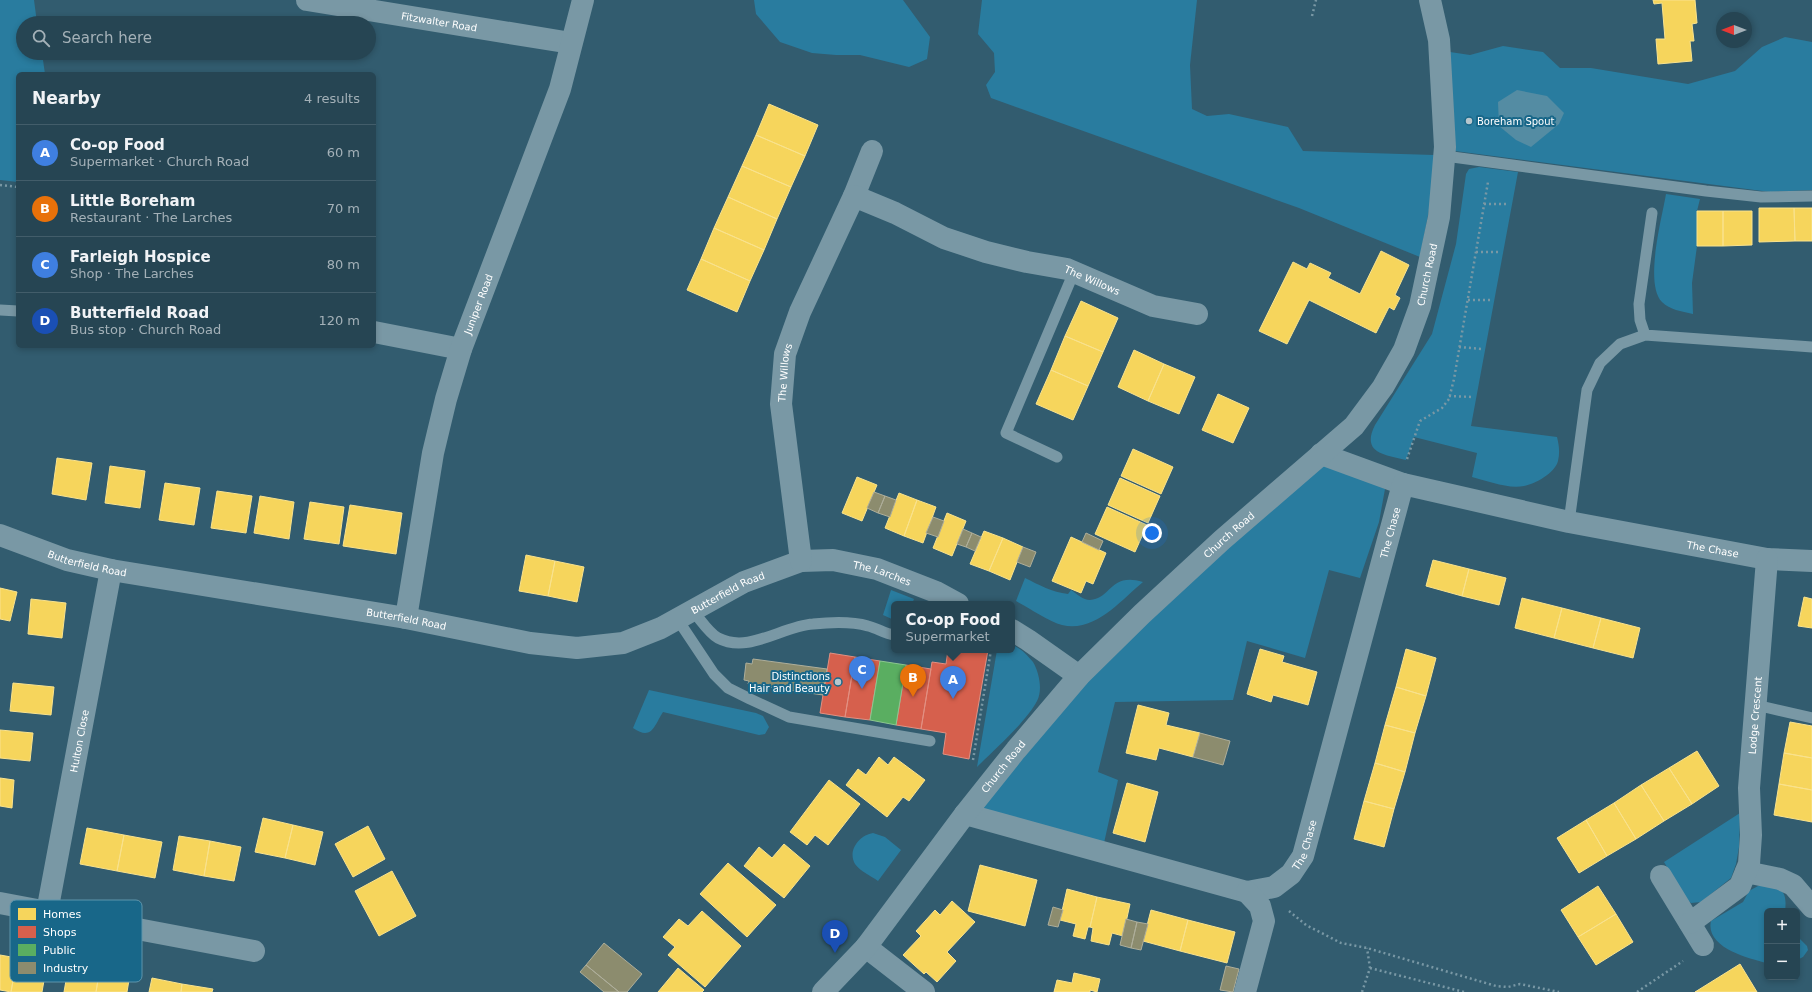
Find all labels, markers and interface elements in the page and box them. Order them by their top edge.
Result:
street label: Fitzwalter Road [400,10,478,34]
north arrow [1716,12,1752,48]
search box [16,16,376,60]
icon: search [30,27,52,49]
text: Search here [62,29,152,47]
text: Nearby [32,88,101,108]
text: 4 results [304,91,360,106]
marker: Boreham Spout [1464,116,1474,126]
place label: Boreham Spout [1477,116,1555,127]
text: Co-op Food [70,136,165,154]
text: A [40,145,50,160]
text: 60 m [327,145,360,160]
text: Supermarket · Church Road [70,154,249,169]
text: Little Boreham [70,192,195,210]
text: B [40,201,50,216]
text: 70 m [327,201,360,216]
text: Restaurant · The Larches [70,210,232,225]
street label: Church Road [1415,242,1439,307]
text: Farleigh Hospice [70,248,211,266]
text: C [40,257,50,272]
text: 80 m [327,257,360,272]
street label: The Willows [1062,263,1122,297]
text: Shop · The Larches [70,266,194,281]
street label: Juniper Road [462,273,495,337]
text: Butterfield Road [70,304,209,322]
text: D [40,313,50,328]
text: 120 m [318,313,360,328]
text: Bus stop · Church Road [70,322,221,337]
street label: The Willows [776,342,794,403]
street label: The Chase [1378,506,1403,561]
street label: Church Road [1202,510,1257,560]
your location [1142,523,1162,543]
street label: The Chase [1685,539,1740,560]
street label: Butterfield Road [46,548,128,578]
street label: The Larches [851,559,913,588]
street label: Butterfield Road [689,570,766,616]
popup [891,601,1015,653]
street label: Butterfield Road [365,607,447,632]
text: Co-op Food [906,611,1000,629]
text: Supermarket [906,629,990,644]
pin: C [849,656,875,689]
pin: B [900,664,926,697]
pin: A [940,666,966,699]
place label: Distinctions Hair and Beauty [749,671,830,694]
street label: Lodge Crescent [1747,676,1764,755]
marker: Distinctions Hair and Beauty [833,677,843,687]
street label: Hulton Close [68,709,91,773]
street label: Church Road [979,738,1028,795]
street label: The Chase [1290,819,1318,873]
legend [10,900,142,982]
text: Homes [43,908,81,921]
map controls [1764,908,1800,980]
button: + [1764,908,1800,944]
pin: D [822,920,848,953]
text: Shops [43,926,77,939]
text: Public [43,944,76,957]
button: − [1764,944,1800,980]
text: Industry [43,962,89,975]

